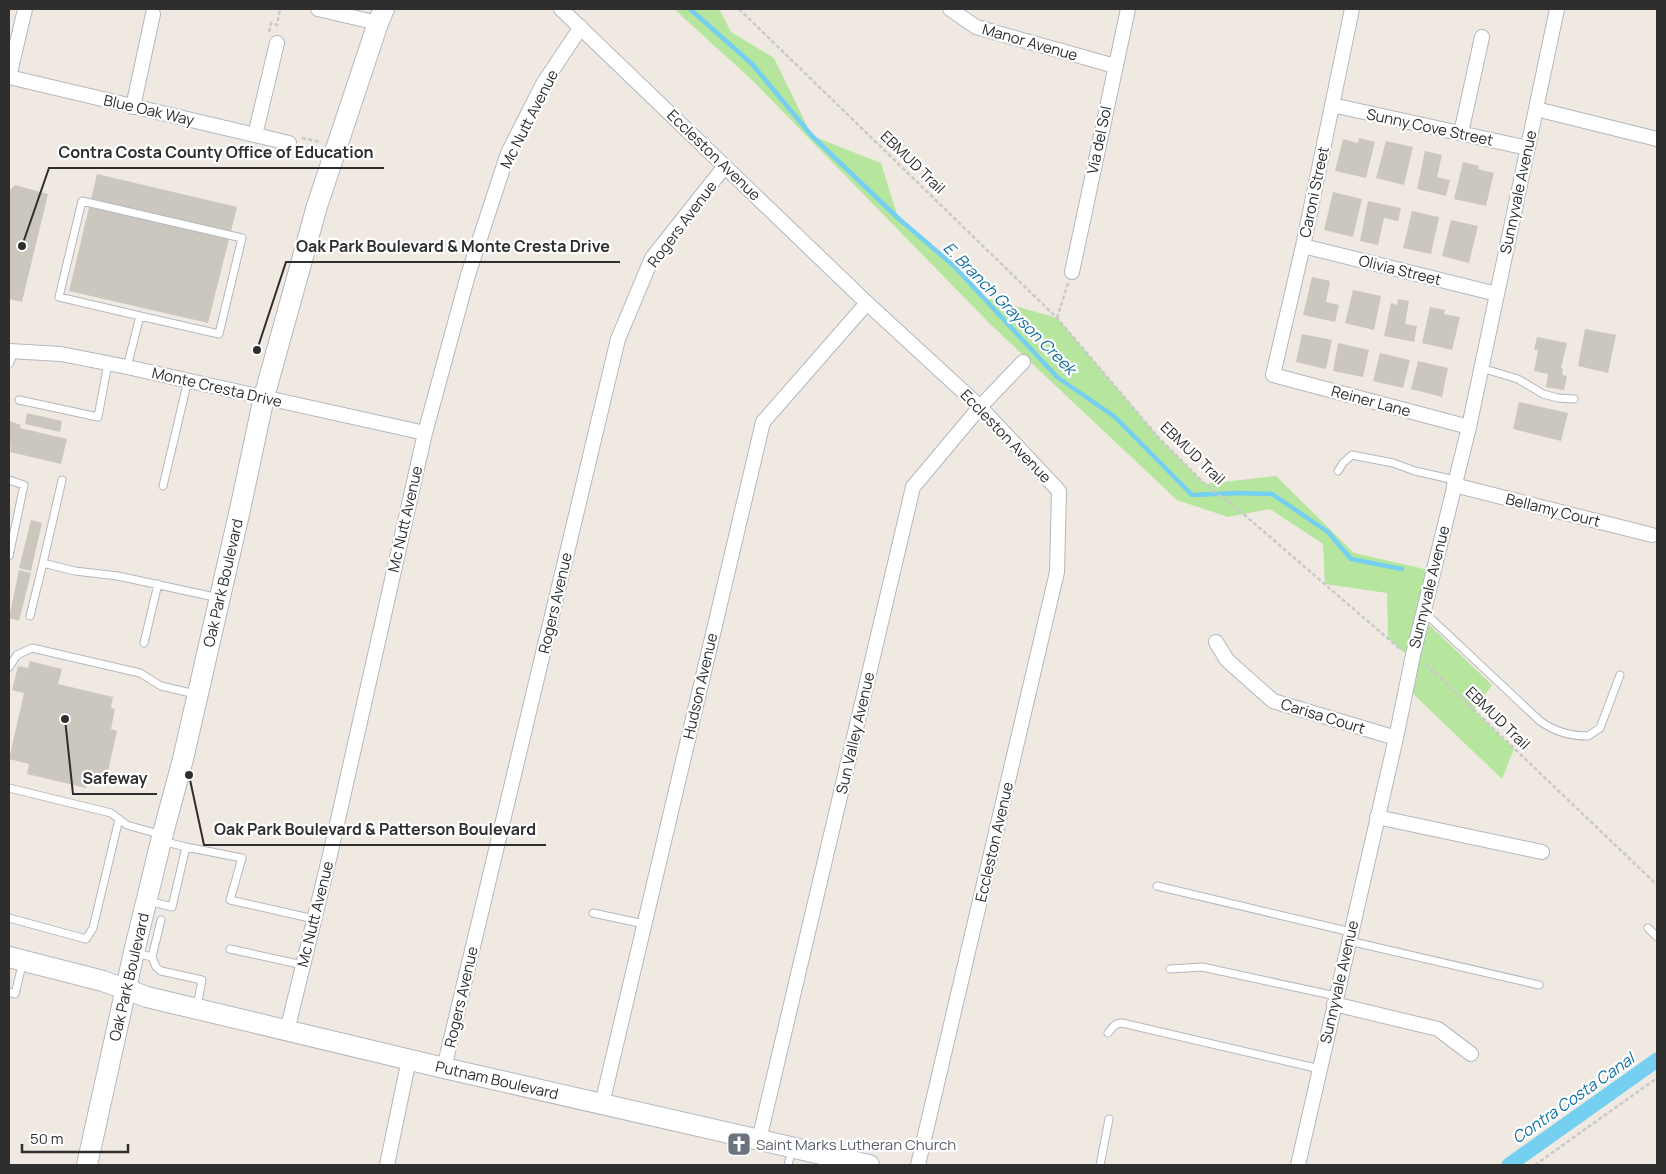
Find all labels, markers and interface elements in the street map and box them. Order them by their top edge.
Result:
street label: Manor Avenue [980,18,1080,66]
street label: Mc Nutt Avenue [495,66,563,172]
street label: Blue Oak Way [102,89,196,131]
street label: Sunny Cove Street [1365,103,1495,151]
street label: Via del Sol [1082,104,1116,176]
street label: Eccleston Avenue [663,105,766,205]
street label: EBMUD Trail [876,126,950,198]
street label: Sunnyvale Avenue [1495,128,1541,256]
callout: Contra Costa County Office of Education [49,137,384,168]
text: Contra Costa County Office of Education [58,141,374,163]
street label: Caroni Street [1294,144,1334,240]
street label: Rogers Avenue [643,176,722,272]
callout: Oak Park Boulevard & Monte Cresta Drive [286,231,620,262]
text: Oak Park Boulevard & Monte Cresta Drive [296,235,610,257]
water label: E. Branch Grayson Creek [939,237,1083,381]
street label: Olivia Street [1357,250,1443,290]
street label: Monte Cresta Drive [150,362,284,412]
street label: Reiner Lane [1329,380,1413,422]
street label: Eccleston Avenue [956,385,1056,488]
street label: EBMUD Trail [1156,417,1230,489]
street label: Mc Nutt Avenue [383,464,427,574]
street label: Bellamy Court [1504,488,1602,532]
street label: Oak Park Boulevard [198,517,248,649]
street label: Sunnyvale Avenue [1404,523,1454,651]
street label: Rogers Avenue [533,550,577,656]
street label: Hudson Avenue [678,631,722,741]
street label: Sun Valley Avenue [831,670,879,796]
street label: EBMUD Trail [1461,682,1535,754]
street label: Carisa Court [1278,693,1368,739]
callout: Safeway [73,763,157,794]
text: Safeway [83,767,147,789]
street label: Eccleston Avenue [970,780,1018,904]
callout: Oak Park Boulevard & Patterson Boulevard [204,814,546,845]
text: Oak Park Boulevard & Patterson Boulevard [214,818,536,840]
street label: Mc Nutt Avenue [292,859,338,969]
street label: Oak Park Boulevard [104,911,154,1043]
street label: Sunnyvale Avenue [1315,918,1363,1046]
street label: Rogers Avenue [439,944,483,1050]
water label: Contra Costa Canal [1507,1046,1640,1148]
street label: Putnam Boulevard [433,1056,561,1104]
scale bar [22,1122,129,1154]
text: 50 m [30,1128,64,1149]
church icon: Saint Marks Lutheran Church [726,1131,752,1157]
place label: Saint Marks Lutheran Church [756,1134,956,1155]

